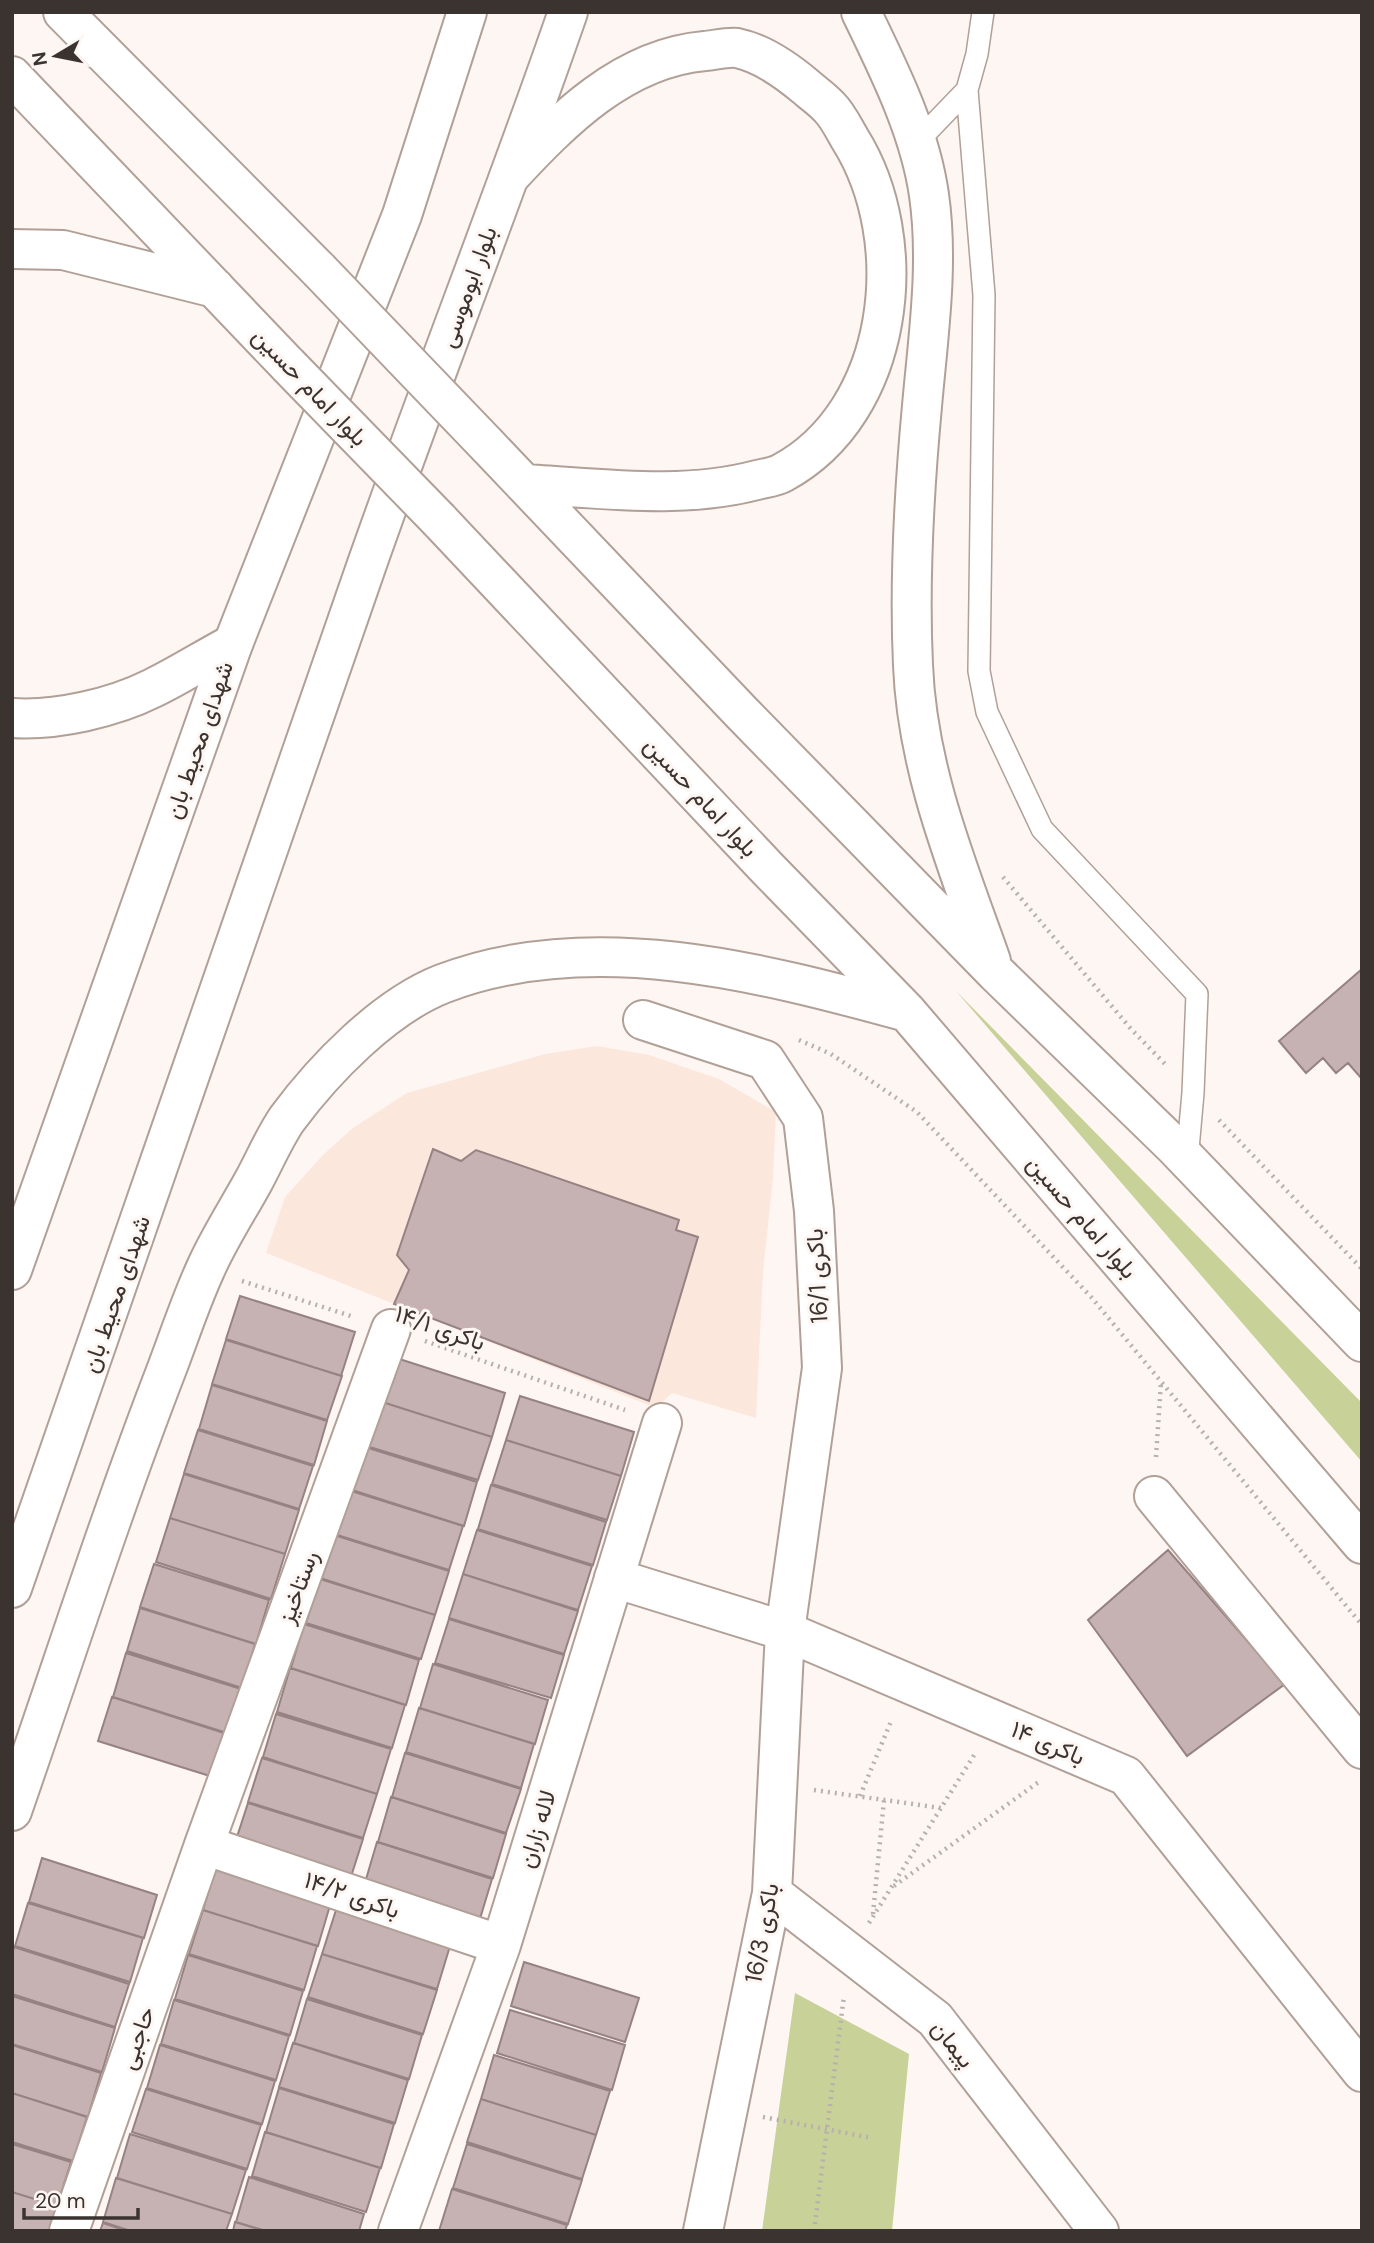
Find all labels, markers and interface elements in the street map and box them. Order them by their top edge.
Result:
north arrow [21,21,91,91]
text: N [26,50,53,68]
street label: بلوار ابوموسی [431,222,504,352]
street label: بلوار امام حسین [245,320,375,454]
street label: شهدای محیط بان [157,657,240,823]
street label: بلوار امام حسین [637,730,765,864]
street label: بلوار امام حسین [1019,1148,1145,1286]
street label: شهدای محیط بان [74,1211,157,1377]
street label: باکری 16/1 [799,1228,834,1324]
street label: باکری ۱۴/۱ [391,1298,489,1357]
street label: رستاخیز [270,1546,325,1629]
street label: باکری ۱۴ [1007,1713,1090,1772]
street label: لاله زاران [510,1786,563,1872]
street label: باکری ۱۴/۲ [300,1864,404,1925]
street label: باکری 16/3 [737,1881,786,1985]
street label: حاجبی [111,2002,162,2073]
street label: پیمان [924,2013,982,2075]
scale bar [24,2176,138,2220]
text: 20 m [35,2187,86,2215]

